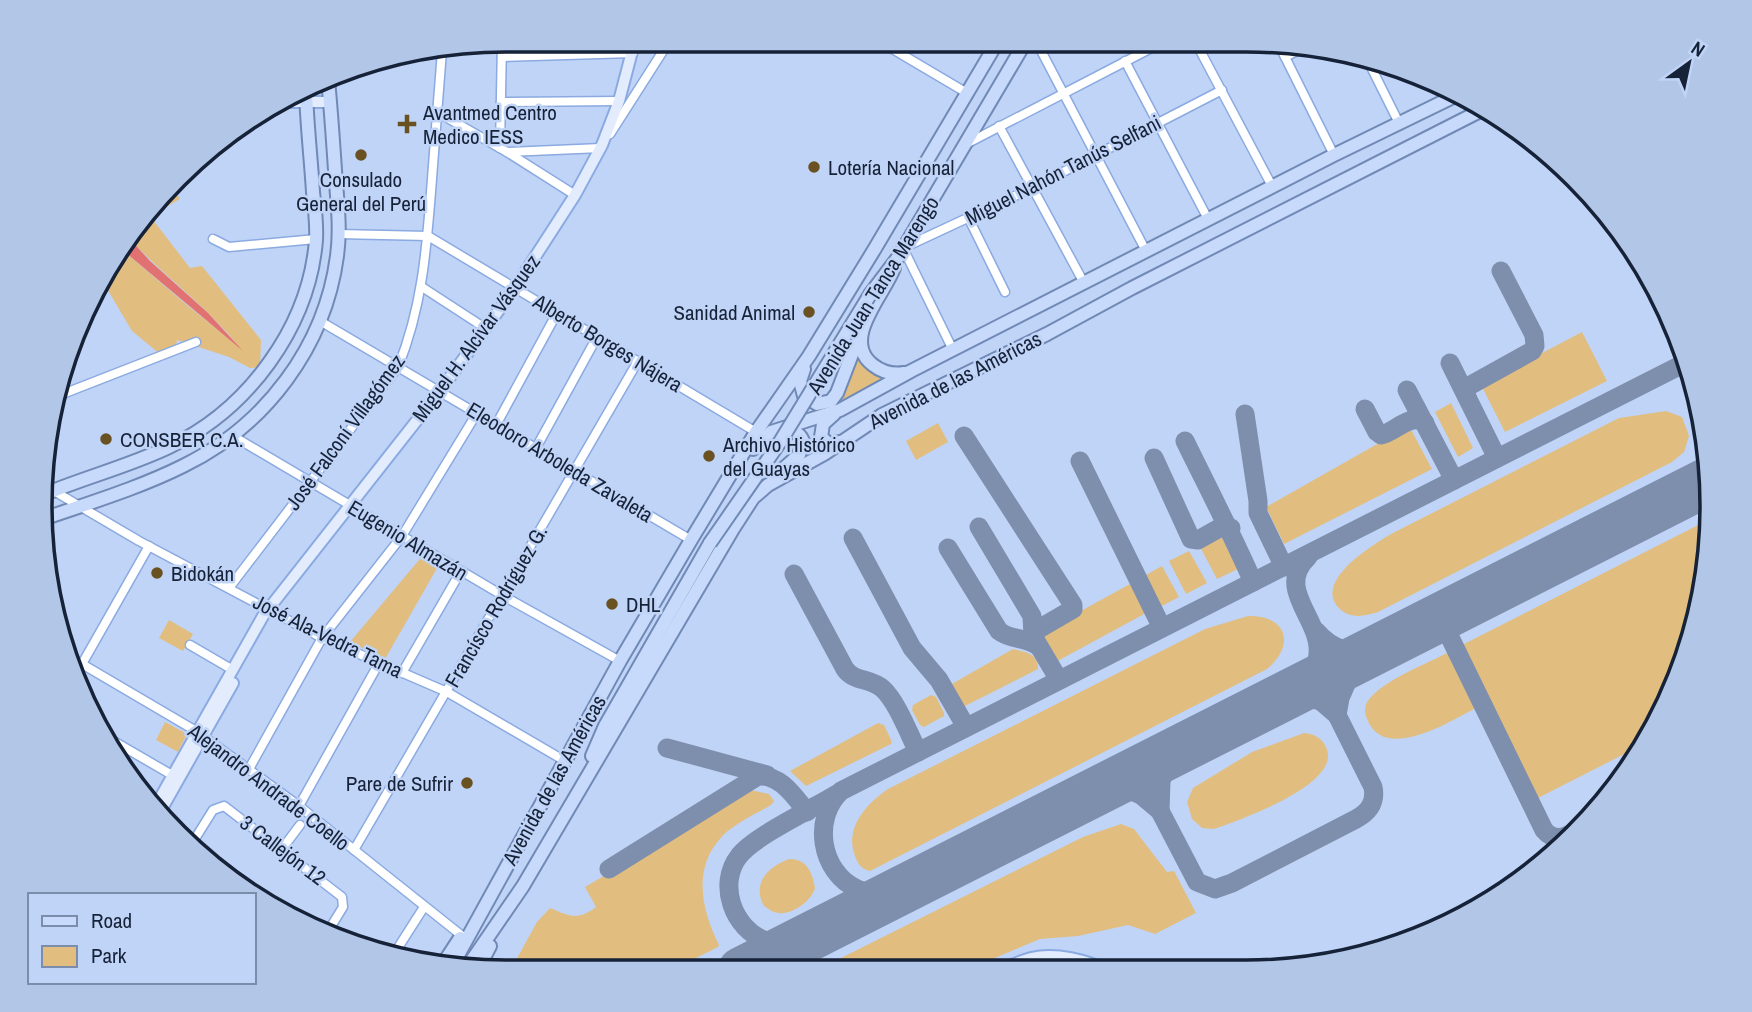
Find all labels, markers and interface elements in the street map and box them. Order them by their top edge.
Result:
north arrow [1654,28,1724,98]
text: N [1686,35,1710,63]
place label: Avantmed Centro Medico IESS [422,98,557,151]
street label: Miguel Nahón Tanús Selfani [960,108,1166,232]
marker: Avantmed Centro Medico IESS [397,114,417,134]
marker: Consulado General del Perú [353,147,369,163]
place label: Lotería Nacional [828,153,954,182]
marker: Lotería Nacional [806,159,822,175]
place label: Consulado General del Perú [296,165,426,218]
street label: Avenida Juan Tanca Marengo [800,190,946,400]
street label: Miguel H. Alcívar Vásquez [405,248,547,428]
street label: Alberto Borges Nájera [527,286,688,399]
place label: Sanidad Animal [673,298,795,327]
marker: Sanidad Animal [801,304,817,320]
street label: Avenida de las Américas [863,324,1046,437]
street label: José Falconí Villagómez [278,348,412,516]
street label: Eleodoro Arboleda Zavaleta [461,395,659,529]
place label: CONSBER C.A. [120,425,243,454]
place label: Archivo Histórico del Guayas [722,430,855,483]
marker: CONSBER C.A. [98,431,114,447]
marker: Archivo Histórico del Guayas [701,448,717,464]
street label: Eugenio Almazán [343,493,473,587]
street label: Francísco Rodríguez G. [438,520,554,692]
place label: Bidokán [171,559,234,588]
marker: Bidokán [149,565,165,581]
street label: José Ala-Vedra Tama [248,587,408,685]
place label: DHL [626,590,661,619]
marker: DHL [604,596,620,612]
street label: Avenida de las Américas [495,690,613,871]
street label: Alejandro Andrade Coello [181,716,356,857]
place label: Pare de Sufrir [346,769,453,798]
marker: Pare de Sufrir [459,775,475,791]
street label: 3 Callejón 12 [234,808,332,892]
legend [28,893,256,984]
text: Road [91,906,132,935]
text: Park [91,941,127,970]

